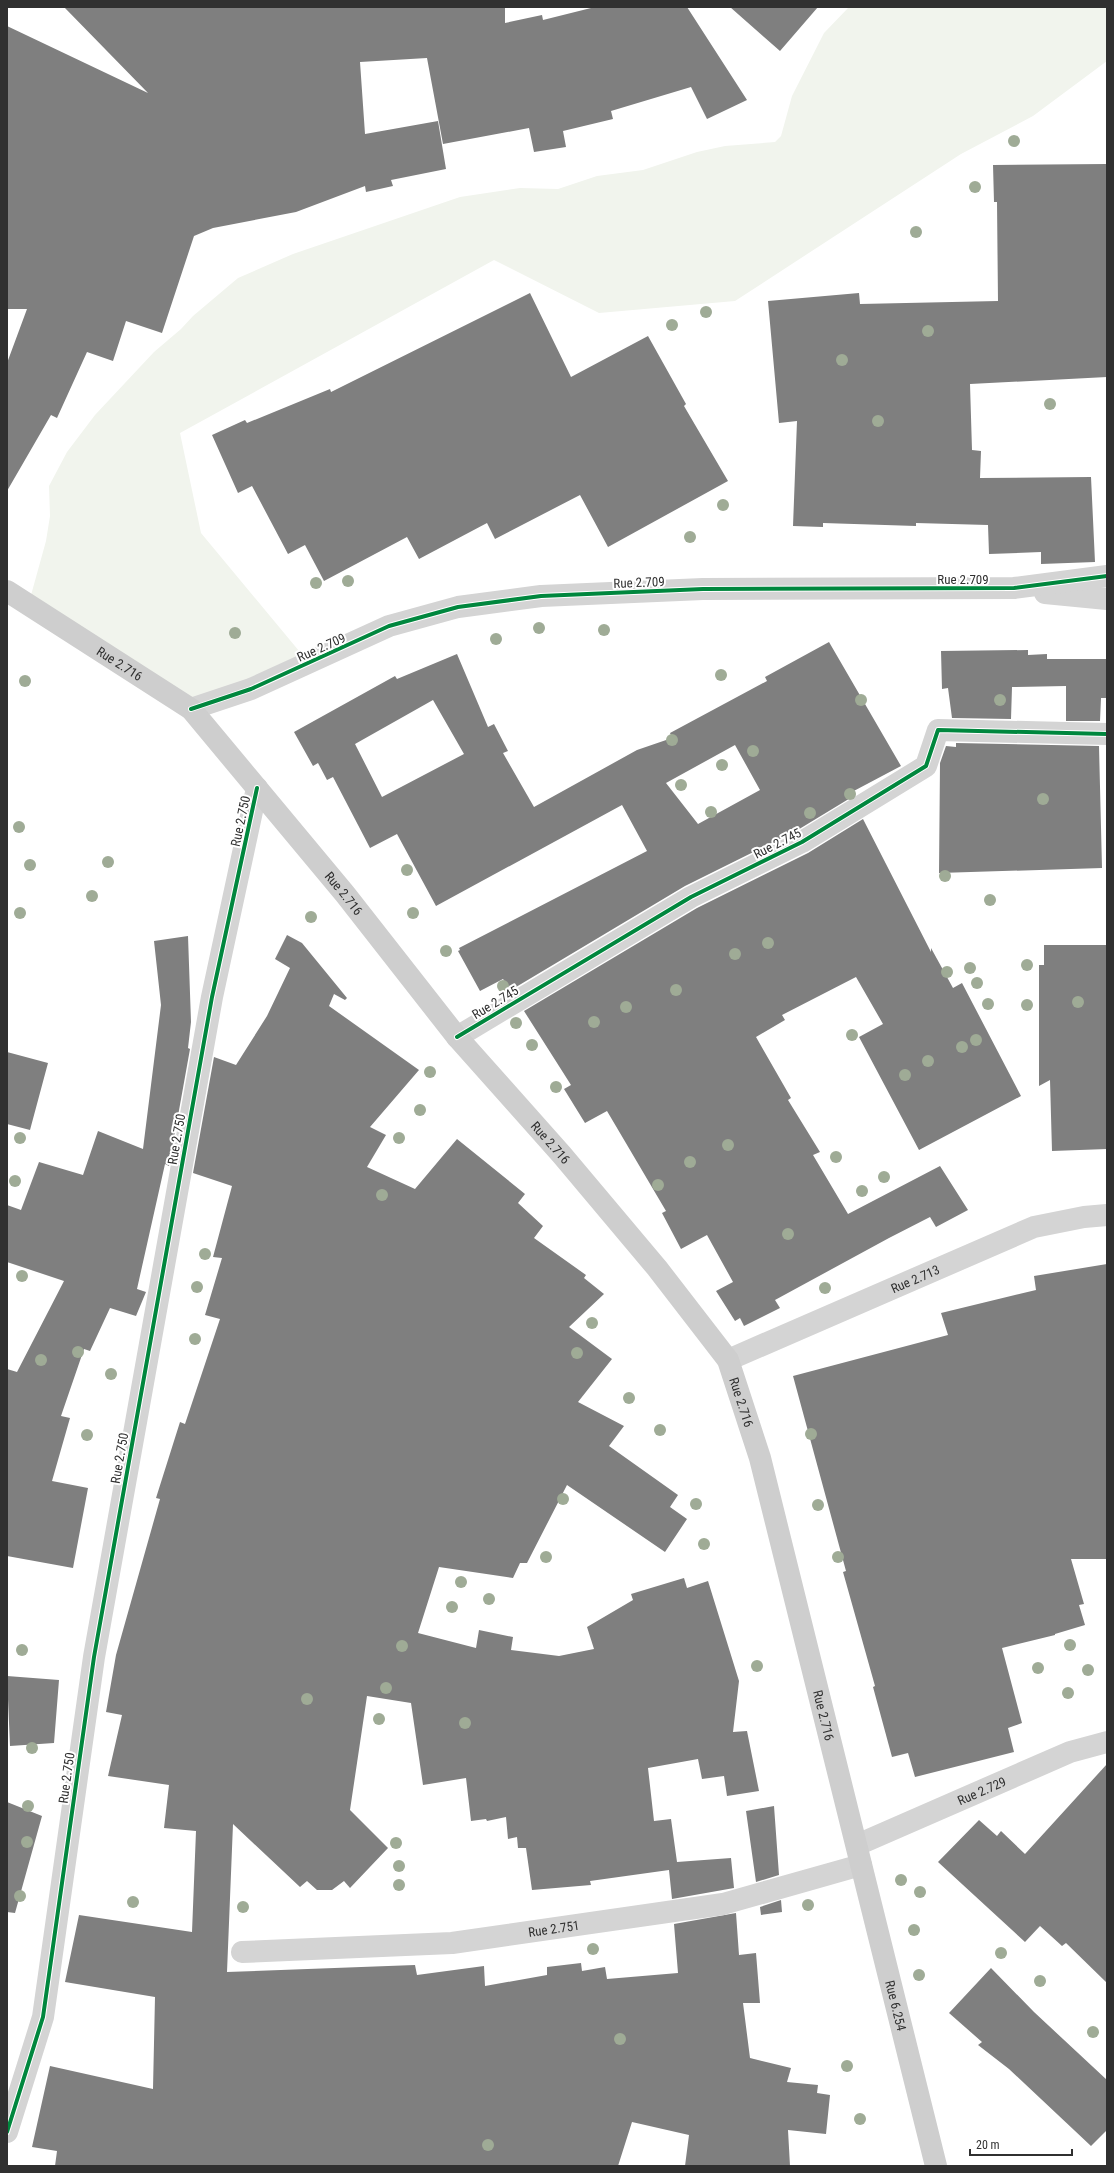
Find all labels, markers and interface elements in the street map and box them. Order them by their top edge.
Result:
street label: Rue 2.709 [937,572,989,587]
street label: Rue 2.709 [613,574,665,591]
street label: Rue 2.709 [295,630,348,665]
street label: Rue 2.716 [94,644,145,684]
street label: Rue 2.750 [228,794,253,848]
street label: Rue 2.745 [751,825,804,862]
street label: Rue 2.716 [322,869,366,918]
street label: Rue 2.745 [469,983,521,1022]
street label: Rue 2.750 [165,1112,188,1166]
street label: Rue 2.716 [528,1119,573,1167]
street label: Rue 2.713 [889,1262,942,1296]
street label: Rue 2.716 [726,1375,756,1429]
street label: Rue 2.750 [108,1431,131,1485]
street label: Rue 2.716 [810,1689,837,1742]
street label: Rue 2.750 [55,1752,77,1805]
street label: Rue 2.729 [955,1774,1008,1808]
street label: Rue 2.751 [527,1918,580,1940]
street label: Rue 6.254 [882,1979,909,2033]
scale bar [970,2131,1072,2157]
text: 20 m [976,2138,1000,2152]

